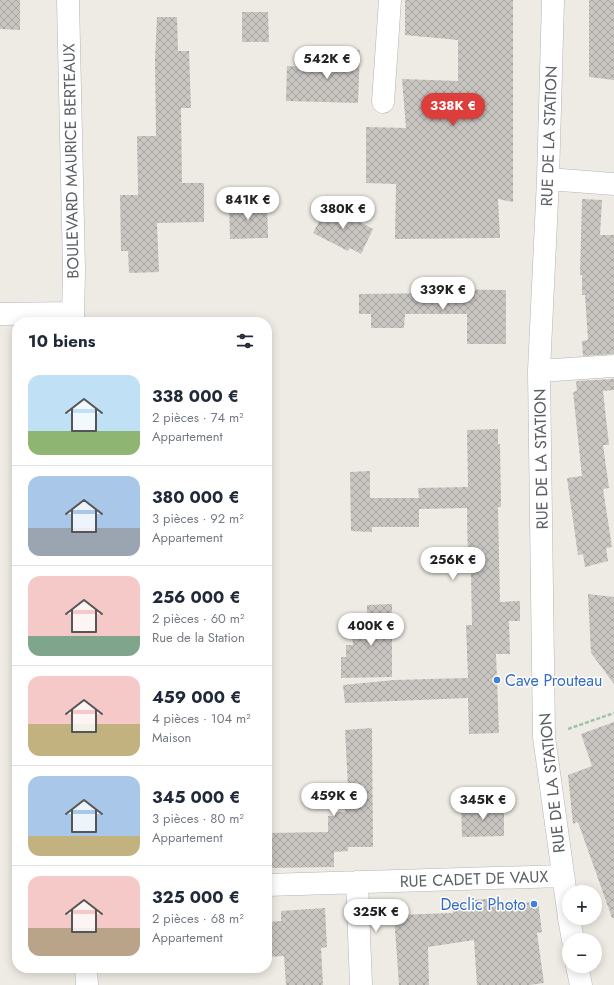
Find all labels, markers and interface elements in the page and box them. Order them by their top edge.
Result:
street label: BOULEVARD MAURICE BERTEAUX [57,43,85,279]
pin: 542K € [294,46,360,80]
text: 542K € [303,49,351,68]
street label: RUE DE LA STATION [535,65,563,207]
pin: 338K € [420,93,486,127]
text: 338K € [430,96,476,115]
pin: 841K € [215,187,281,221]
text: 841K € [225,190,271,209]
pin: 380K € [310,196,376,230]
text: 380K € [320,199,366,218]
pin: 339K € [410,277,476,311]
text: 339K € [420,280,466,299]
text: 10 biens [28,329,95,353]
icon: filters [234,330,256,352]
text: 338 000 € [152,384,239,408]
street label: RUE DE LA STATION [528,389,554,529]
icon: home [60,391,108,439]
text: 2 pièces · 74 m² [152,408,244,427]
text: Appartement [152,427,223,446]
text: 380 000 € [152,485,240,509]
icon: home [60,492,108,540]
text: 3 pièces · 92 m² [152,509,244,528]
text: Appartement [152,528,223,547]
pin: 256K € [420,547,486,581]
text: 256K € [429,550,477,569]
text: 256 000 € [152,585,241,609]
icon: home [60,592,108,640]
text: 2 pièces · 60 m² [152,609,244,628]
pin: 400K € [338,613,404,647]
text: 400K € [347,616,395,635]
text: Rue de la Station [152,628,245,647]
place label: Cave Prouteau [505,669,602,692]
marker: Cave Prouteau [492,675,502,685]
text: 459 000 € [152,685,241,709]
icon: home [60,692,108,740]
text: 4 pièces · 104 m² [152,709,251,728]
street label: RUE DE LA STATION [533,712,571,854]
text: Maison [152,728,191,747]
pin: 459K € [301,783,367,817]
text: 345 000 € [152,785,241,809]
text: 459K € [310,786,358,805]
pin: 345K € [450,787,516,821]
text: 345K € [459,790,507,809]
icon: home [60,792,108,840]
text: 3 pièces · 80 m² [152,809,244,828]
text: Appartement [152,828,223,847]
street label: RUE CADET DE VAUX [399,865,549,893]
text: 325 000 € [152,885,240,909]
map controls [562,885,602,973]
button: + [562,885,602,925]
icon: home [60,892,108,940]
place label: Declic Photo [440,893,526,916]
pin: 325K € [343,899,409,933]
marker: Declic Photo [529,899,539,909]
text: 325K € [353,902,399,921]
text: 2 pièces · 68 m² [152,909,244,928]
text: Appartement [152,928,223,947]
button: − [562,933,602,973]

